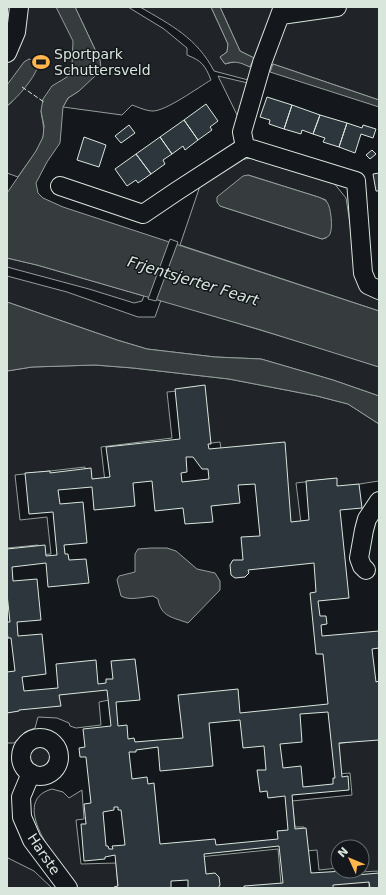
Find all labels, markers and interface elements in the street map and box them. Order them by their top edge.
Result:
place label: Sportpark Schuttersveld [54,46,151,78]
sports icon: Sportpark Schuttersveld [31,52,51,72]
water label: Frjentsjerter Feart [125,252,262,310]
street label: Harste [24,830,64,878]
north arrow [330,839,370,879]
text: N [335,845,351,860]

